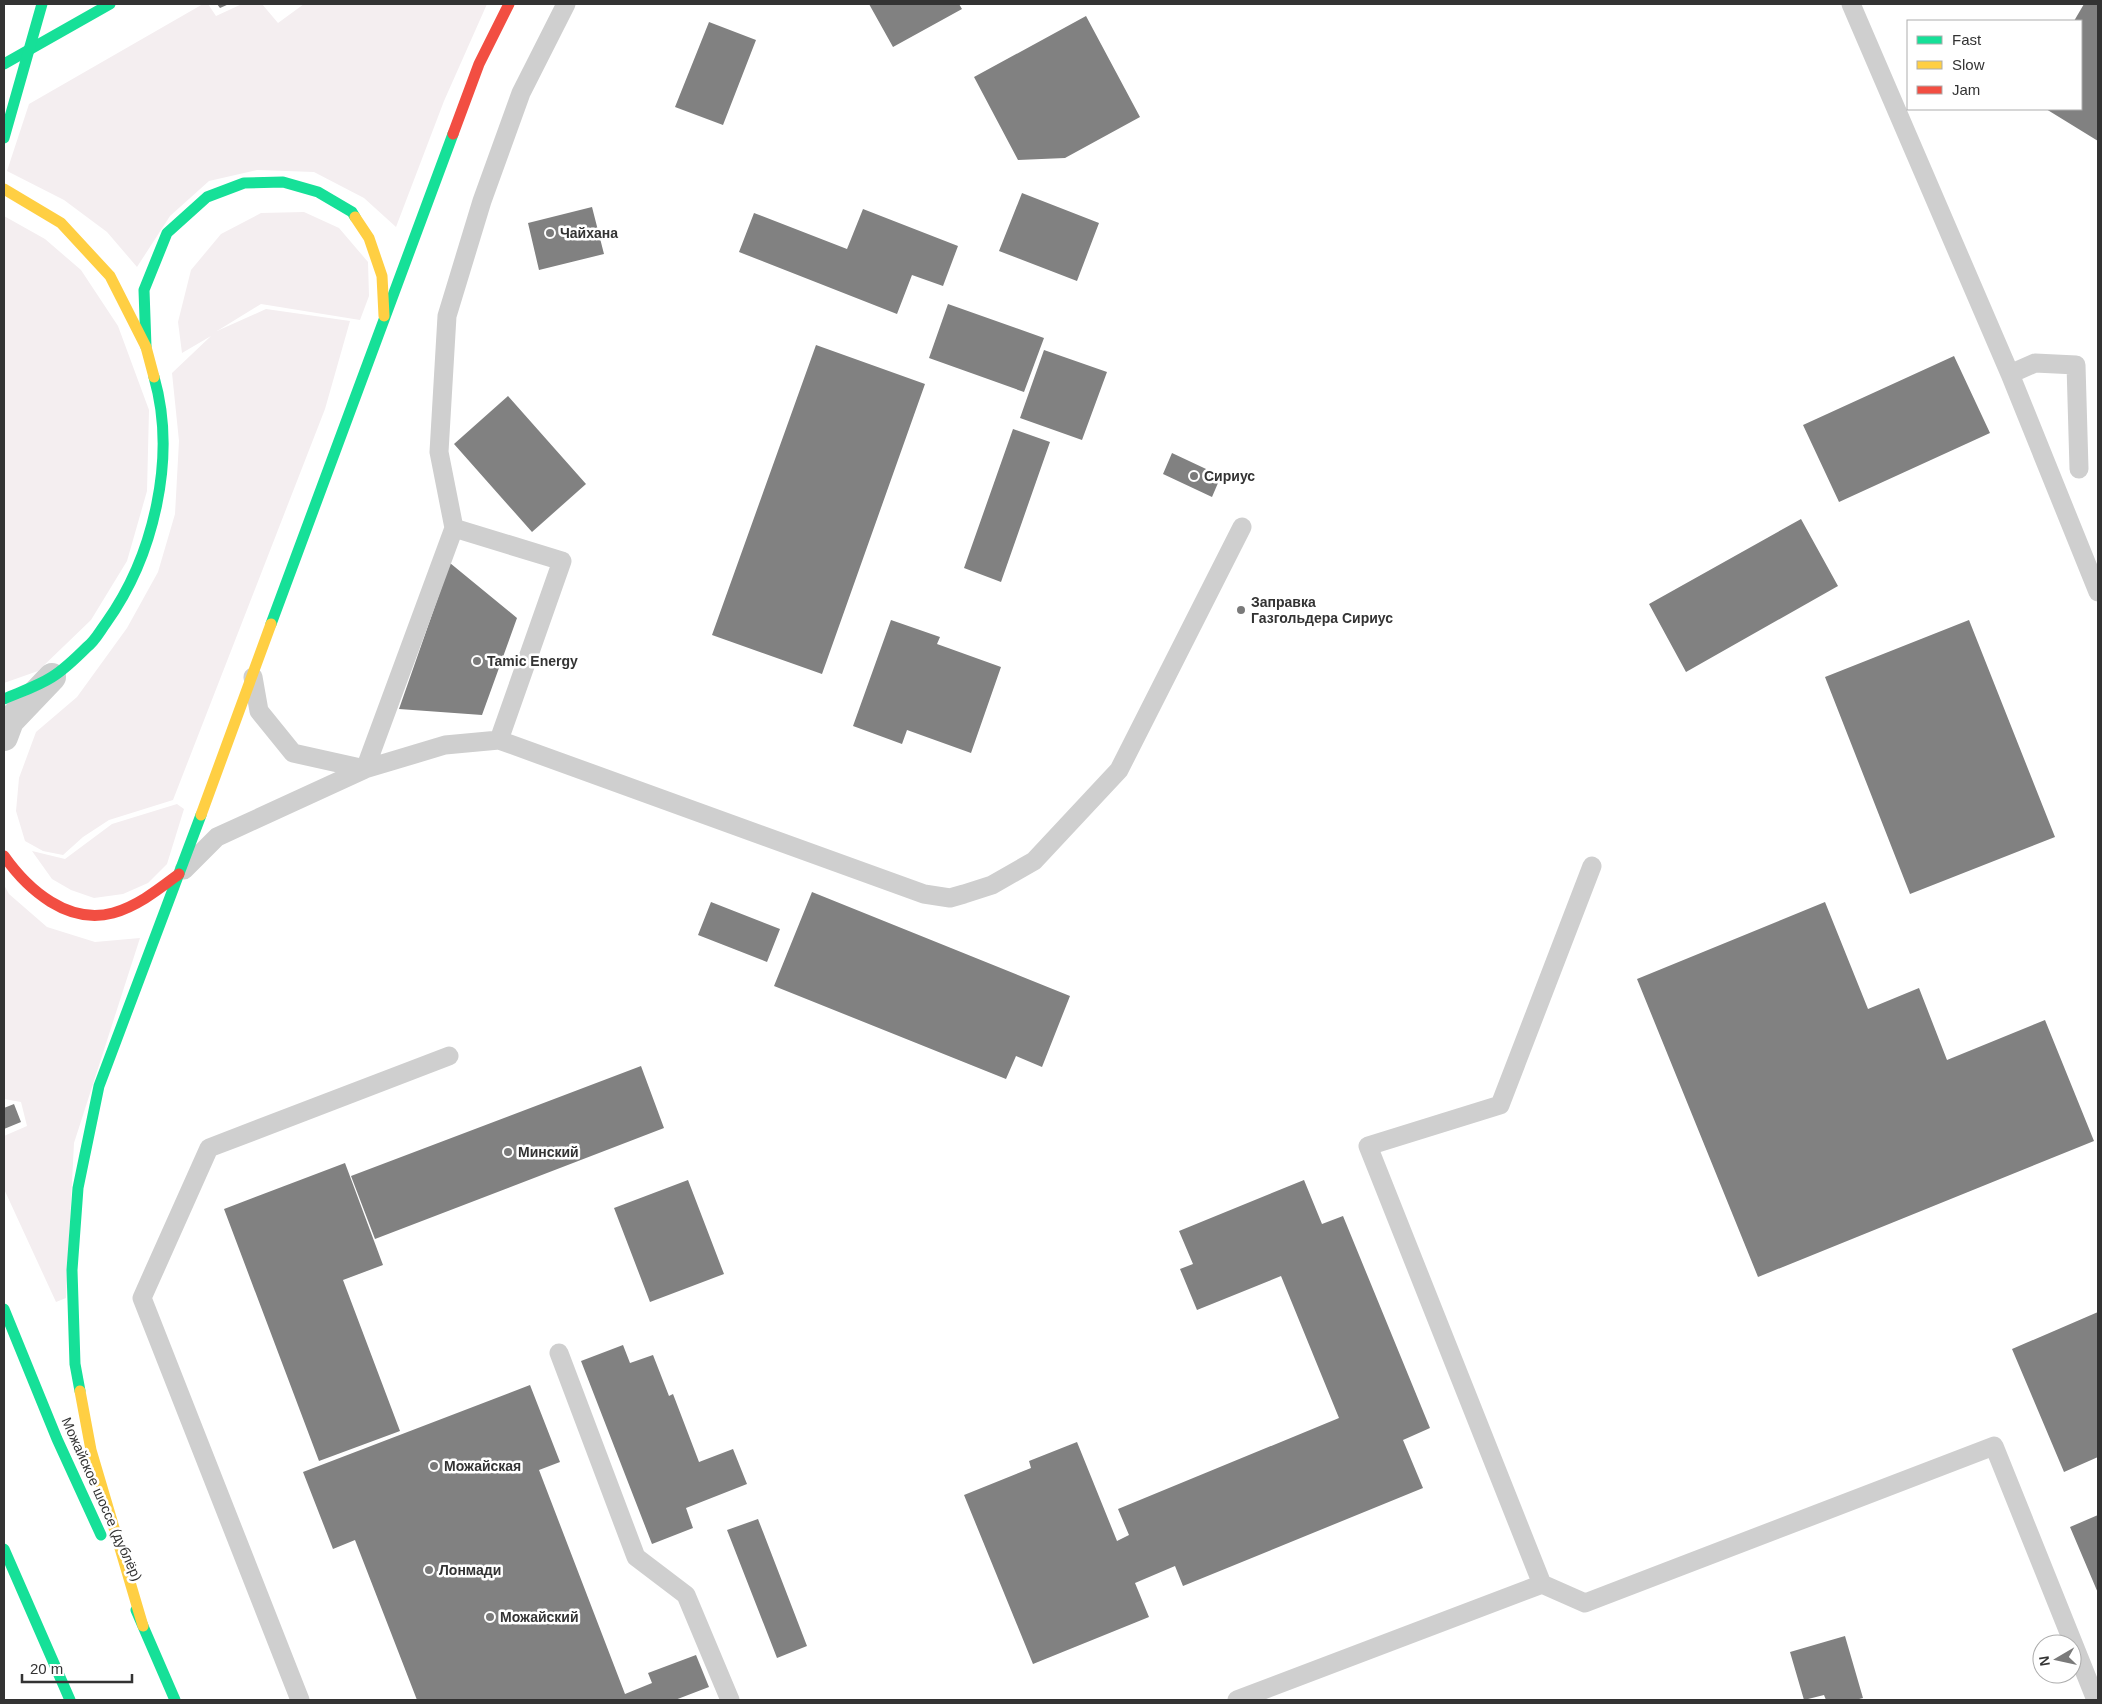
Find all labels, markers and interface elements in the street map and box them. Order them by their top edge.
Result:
legend [1907,20,2082,110]
text: Fast [1952,31,1982,48]
text: Slow [1952,56,1985,73]
text: Jam [1952,81,1980,98]
place label: Чайхана [560,225,618,241]
marker: Чайхана [544,227,556,239]
place label: Сириус [1204,468,1255,484]
marker: Сириус [1188,470,1200,482]
place label: Заправка Газгольдера Сириус [1251,594,1393,626]
marker: Заправка Газгольдера Сириус [1235,604,1247,616]
place label: Tamic Energy [487,653,578,669]
marker: Tamic Energy [471,655,483,667]
place label: Минский [518,1144,579,1160]
marker: Минский [502,1146,514,1158]
street label: Можайское шоссе (дублёр) [59,1415,145,1583]
place label: Можайская [444,1458,521,1474]
marker: Можайская [428,1460,440,1472]
place label: Лонмади [439,1562,501,1578]
marker: Лонмади [423,1564,435,1576]
place label: Можайский [500,1609,579,1625]
marker: Можайский [484,1611,496,1623]
north arrow [2032,1634,2082,1684]
scale bar [22,1652,132,1684]
text: N [2035,1655,2053,1667]
text: 20 m [30,1660,63,1677]

